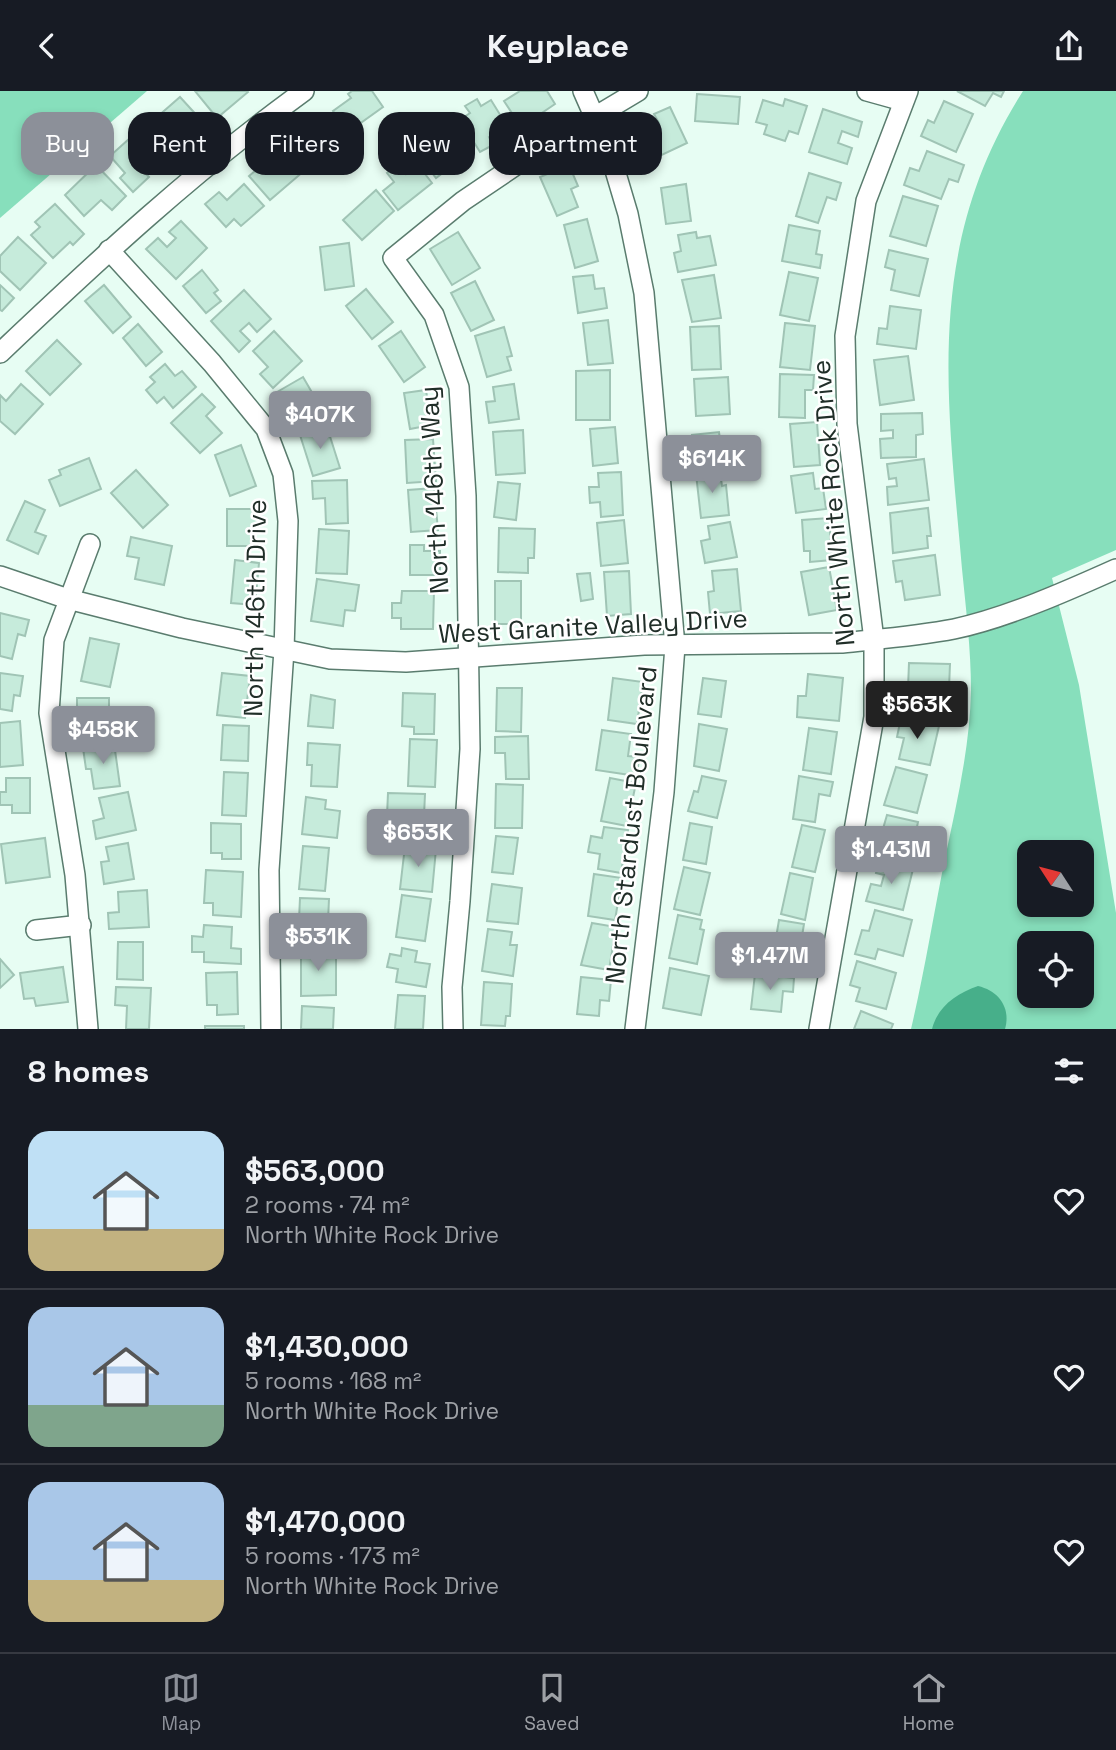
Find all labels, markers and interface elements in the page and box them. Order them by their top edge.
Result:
text: Keyplace [487,26,629,66]
icon: back [28,27,66,65]
icon: share [1050,27,1088,65]
chip: Buy [21,112,114,175]
chip: Rent [128,112,231,175]
chip: Filters [245,112,364,175]
chip: New [378,112,475,175]
chip: Apartment [489,112,662,175]
street label: North White Rock Drive [804,359,862,647]
street label: North 146th Way [412,385,456,595]
pin: $407K [271,391,369,451]
text: $407K [285,399,355,429]
pin: $614K [663,435,761,495]
text: $614K [678,443,746,473]
street label: North 146th Drive [236,499,274,717]
street label: West Granite Valley Drive [437,601,749,651]
street label: North Stardust Boulevard [597,664,665,986]
pin: $563K [868,681,966,741]
text: $563K [882,689,952,719]
pin: $458K [54,707,152,766]
text: $458K [68,714,138,744]
pin: $653K [369,809,467,869]
text: $653K [383,817,453,847]
pin: $1.43M [834,827,948,886]
text: $1.43M [851,834,931,864]
north arrow [1017,840,1094,917]
map controls [1017,840,1094,1008]
pin: $531K [269,913,367,973]
text: $531K [285,921,351,951]
button: locate [1017,931,1094,1008]
pin: $1.47M [713,933,827,992]
text: $1.47M [731,940,809,970]
text: 8 homes [28,1052,149,1091]
icon: filters [1050,1052,1088,1090]
text: $563,000 [245,1151,385,1190]
icon: home [84,1159,168,1243]
icon: heart [1050,1182,1088,1220]
text: 2 rooms · 74 m² [245,1190,410,1220]
text: North White Rock Drive [245,1220,499,1250]
text: $1,430,000 [245,1327,409,1366]
icon: home [84,1335,168,1419]
icon: heart [1050,1358,1088,1396]
text: 5 rooms · 168 m² [245,1366,422,1396]
text: North White Rock Drive [245,1396,499,1426]
text: $1,470,000 [245,1502,406,1541]
icon: home [84,1510,168,1594]
icon: heart [1050,1533,1088,1571]
text: 5 rooms · 173 m² [245,1541,420,1571]
text: North White Rock Drive [245,1571,499,1601]
tab: Map [162,1669,201,1736]
tab: Saved [524,1669,580,1736]
tab: Home [903,1669,954,1736]

